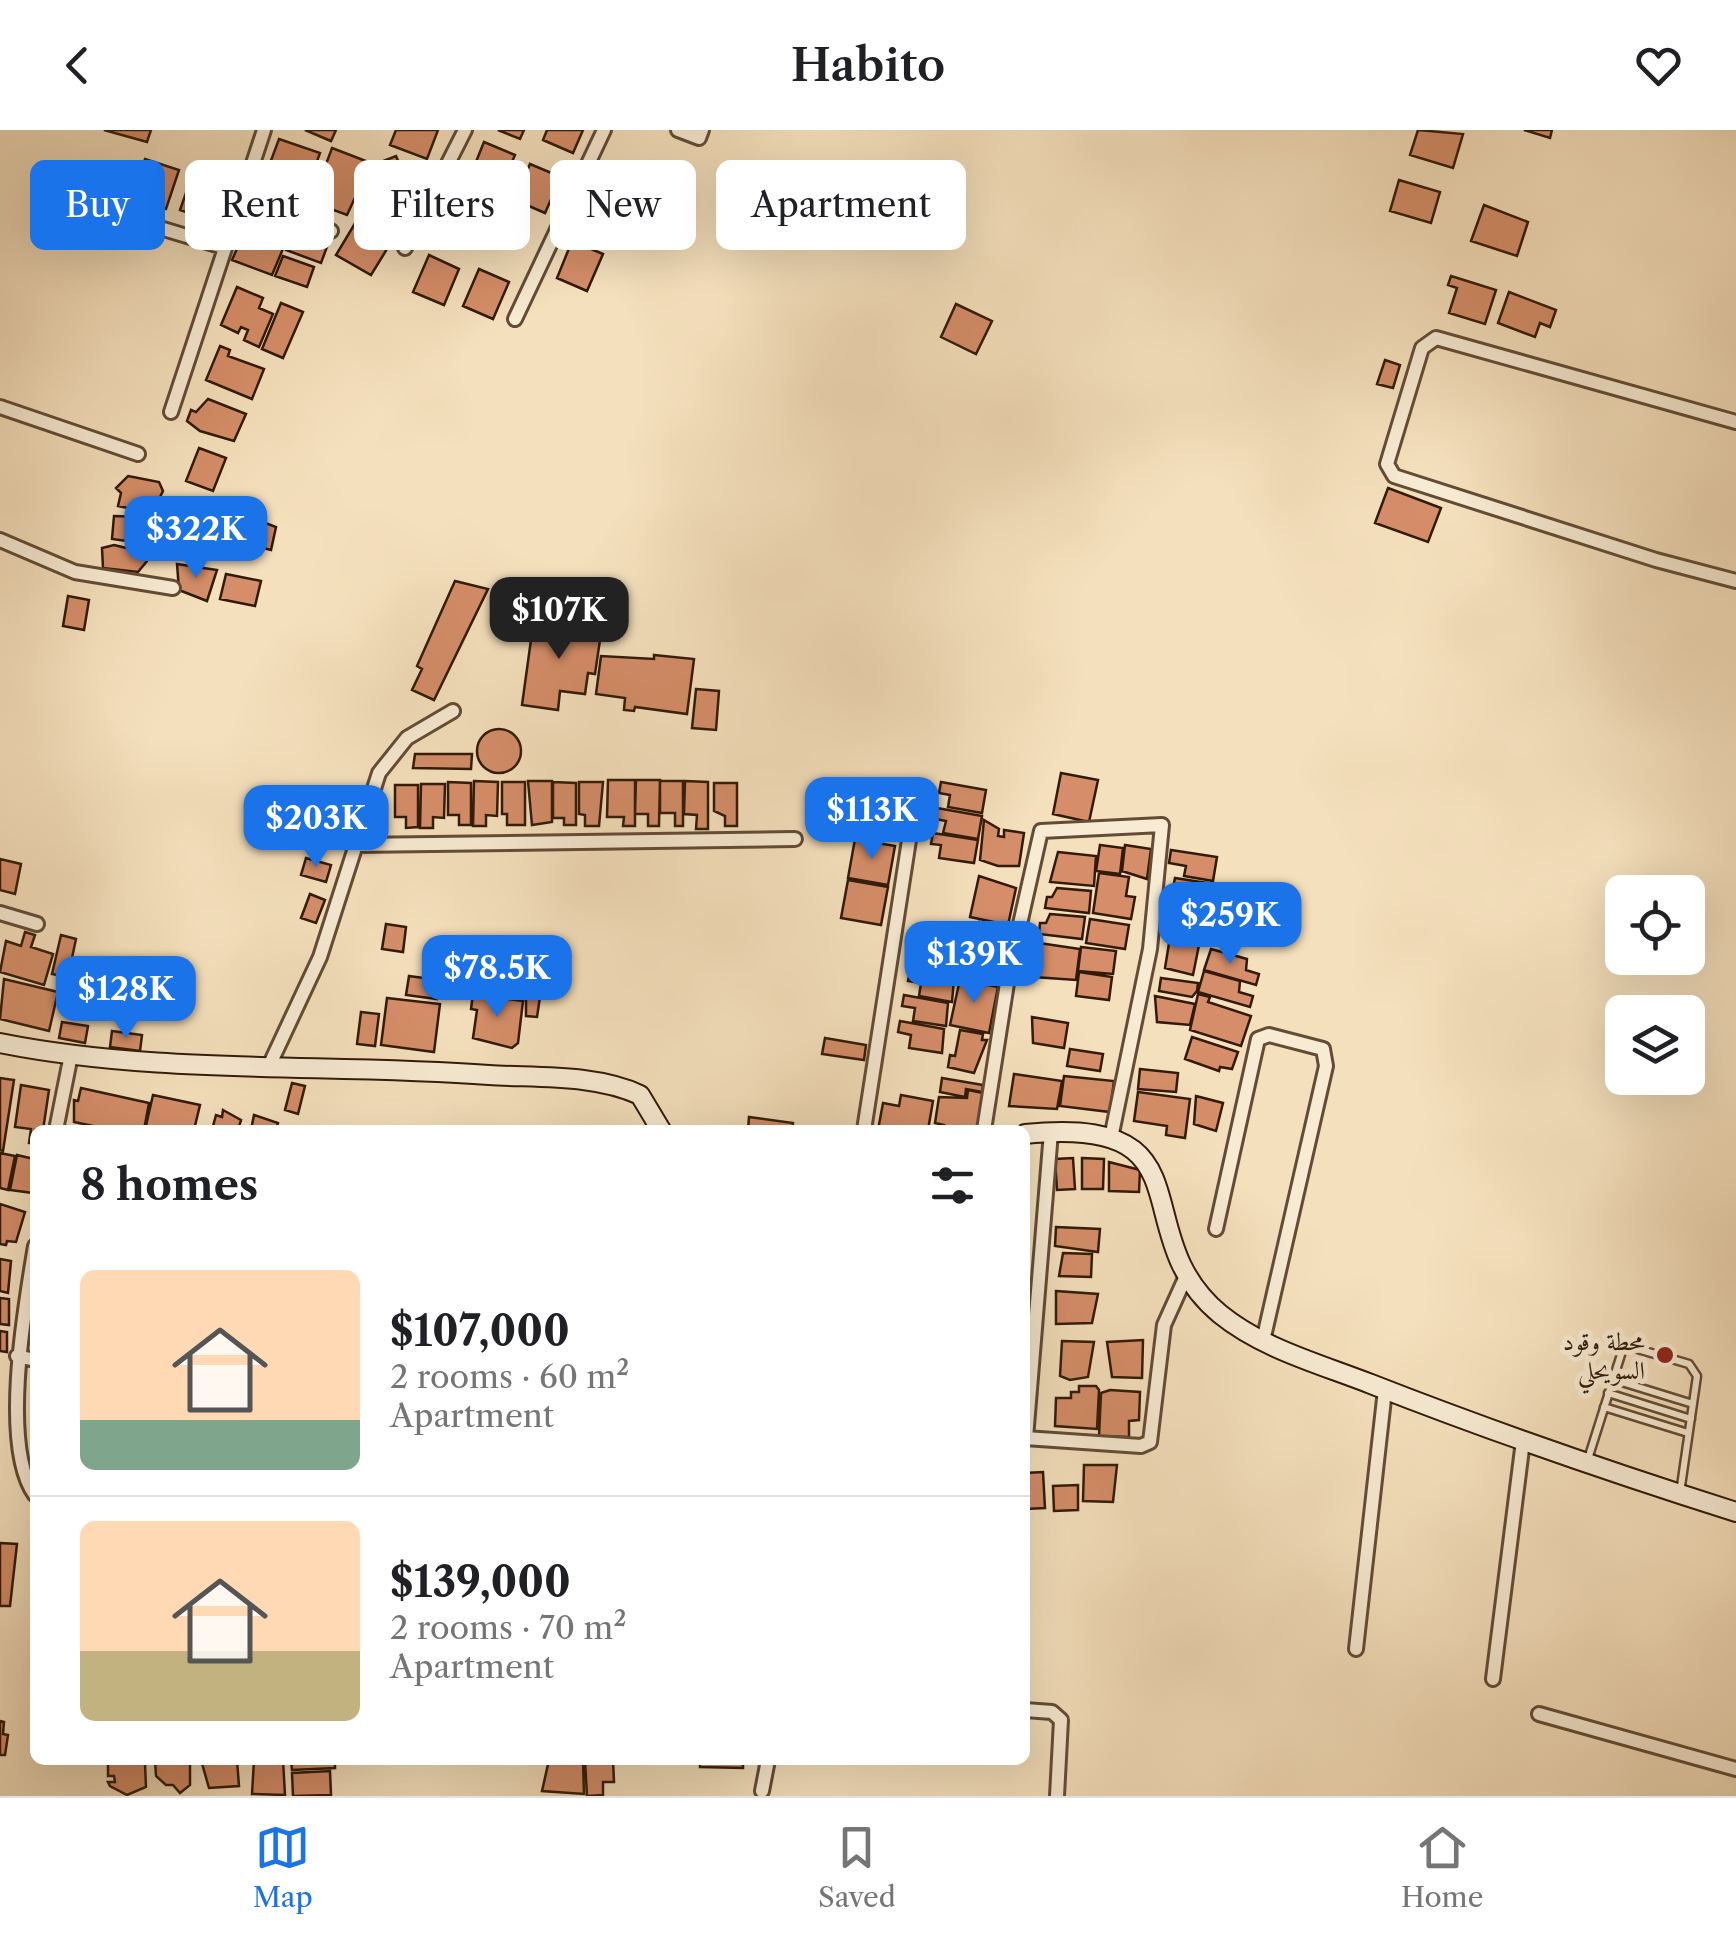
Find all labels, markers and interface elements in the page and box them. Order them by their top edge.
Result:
text: Habito [791,37,945,93]
icon: back [50,38,105,93]
icon: heart [1631,38,1686,93]
chip: Buy [30,160,165,250]
chip: Rent [185,160,334,250]
chip: Filters [354,160,530,250]
chip: New [550,160,696,250]
chip: Apartment [716,160,966,250]
pin: $322K [126,496,266,581]
text: $322K [146,509,246,548]
pin: $107K [489,577,629,662]
text: $107K [512,590,606,629]
pin: $113K [802,777,942,862]
pin: $203K [246,785,386,870]
text: $113K [827,790,917,829]
text: $203K [266,798,366,837]
map controls [1605,875,1705,1095]
button: locate [1605,875,1705,975]
pin: $259K [1160,882,1300,967]
text: $259K [1180,895,1280,934]
pin: $139K [904,921,1044,1006]
text: $139K [926,934,1022,973]
pin: $78.5K [416,935,578,1020]
text: $78.5K [444,948,550,987]
pin: $128K [56,956,196,1041]
text: $128K [78,969,174,1008]
button: layers [1605,995,1705,1095]
icon: filters [925,1158,980,1213]
text: 8 homes [80,1159,258,1211]
text: $107,000 [390,1305,570,1357]
icon: home [160,1310,280,1430]
place label: محطة وقود السويحلي [1563,1326,1645,1394]
marker: محطة وقود السويحلي [1654,1344,1676,1366]
text: 2 rooms · 60 m² [390,1357,629,1396]
text: Apartment [390,1396,554,1435]
text: $139,000 [390,1556,571,1608]
icon: home [160,1561,280,1681]
text: 2 rooms · 70 m² [390,1608,626,1647]
text: Apartment [390,1647,554,1686]
tab: Map [253,1820,313,1914]
tab: Saved [818,1820,896,1914]
tab: Home [1401,1820,1483,1914]

